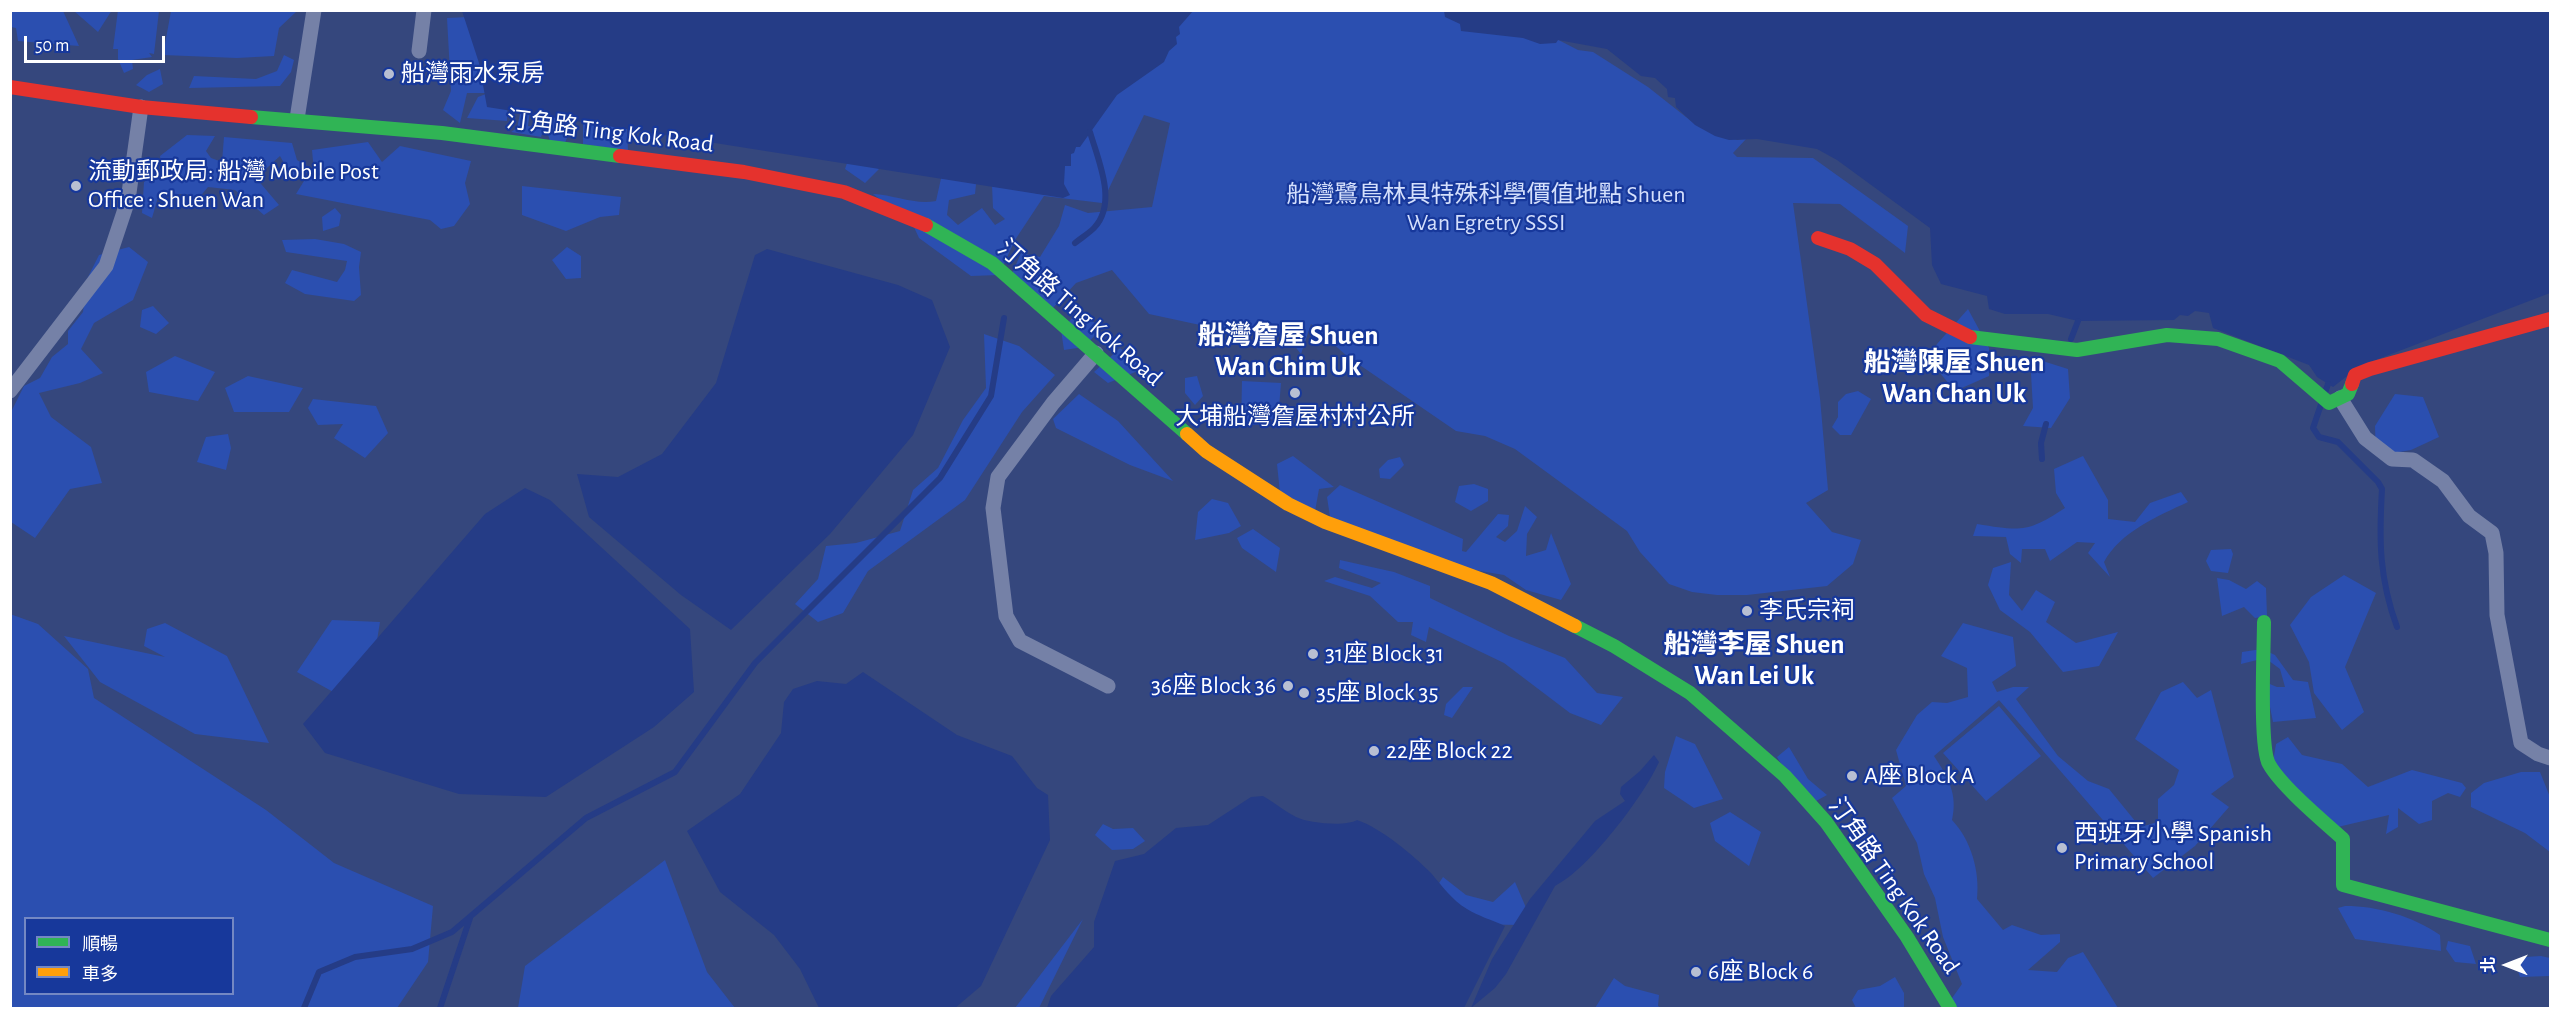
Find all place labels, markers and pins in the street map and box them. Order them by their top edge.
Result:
place label: 船灣雨水泵房 [401,60,545,88]
marker: 船灣雨水泵房 [382,67,396,81]
place label: 流動郵政局: 船灣 Mobile Post Office : Shuen Wan [88,158,379,214]
marker: 流動郵政局: 船灣 Mobile Post Office : Shuen Wan [69,179,83,193]
marker: 大埔船灣詹屋村村公所 [1288,386,1302,400]
place label: 大埔船灣詹屋村村公所 [1175,403,1415,431]
place label: 李氏宗祠 [1759,597,1855,625]
marker: 李氏宗祠 [1740,604,1754,618]
place label: 31座 Block 31 [1325,640,1444,668]
marker: 31座 Block 31 [1306,647,1320,661]
place label: 36座 Block 36 [1151,672,1276,700]
marker: 36座 Block 36 [1281,679,1295,693]
place label: 35座 Block 35 [1316,679,1439,707]
marker: 35座 Block 35 [1297,686,1311,700]
place label: 22座 Block 22 [1386,737,1512,765]
marker: 22座 Block 22 [1367,744,1381,758]
place label: A座 Block A [1864,762,1974,790]
marker: A座 Block A [1845,769,1859,783]
place label: 西班牙小學 Spanish Primary School [2074,820,2272,876]
marker: 西班牙小學 Spanish Primary School [2055,841,2069,855]
place label: 6座 Block 6 [1708,958,1813,986]
marker: 6座 Block 6 [1689,965,1703,979]

